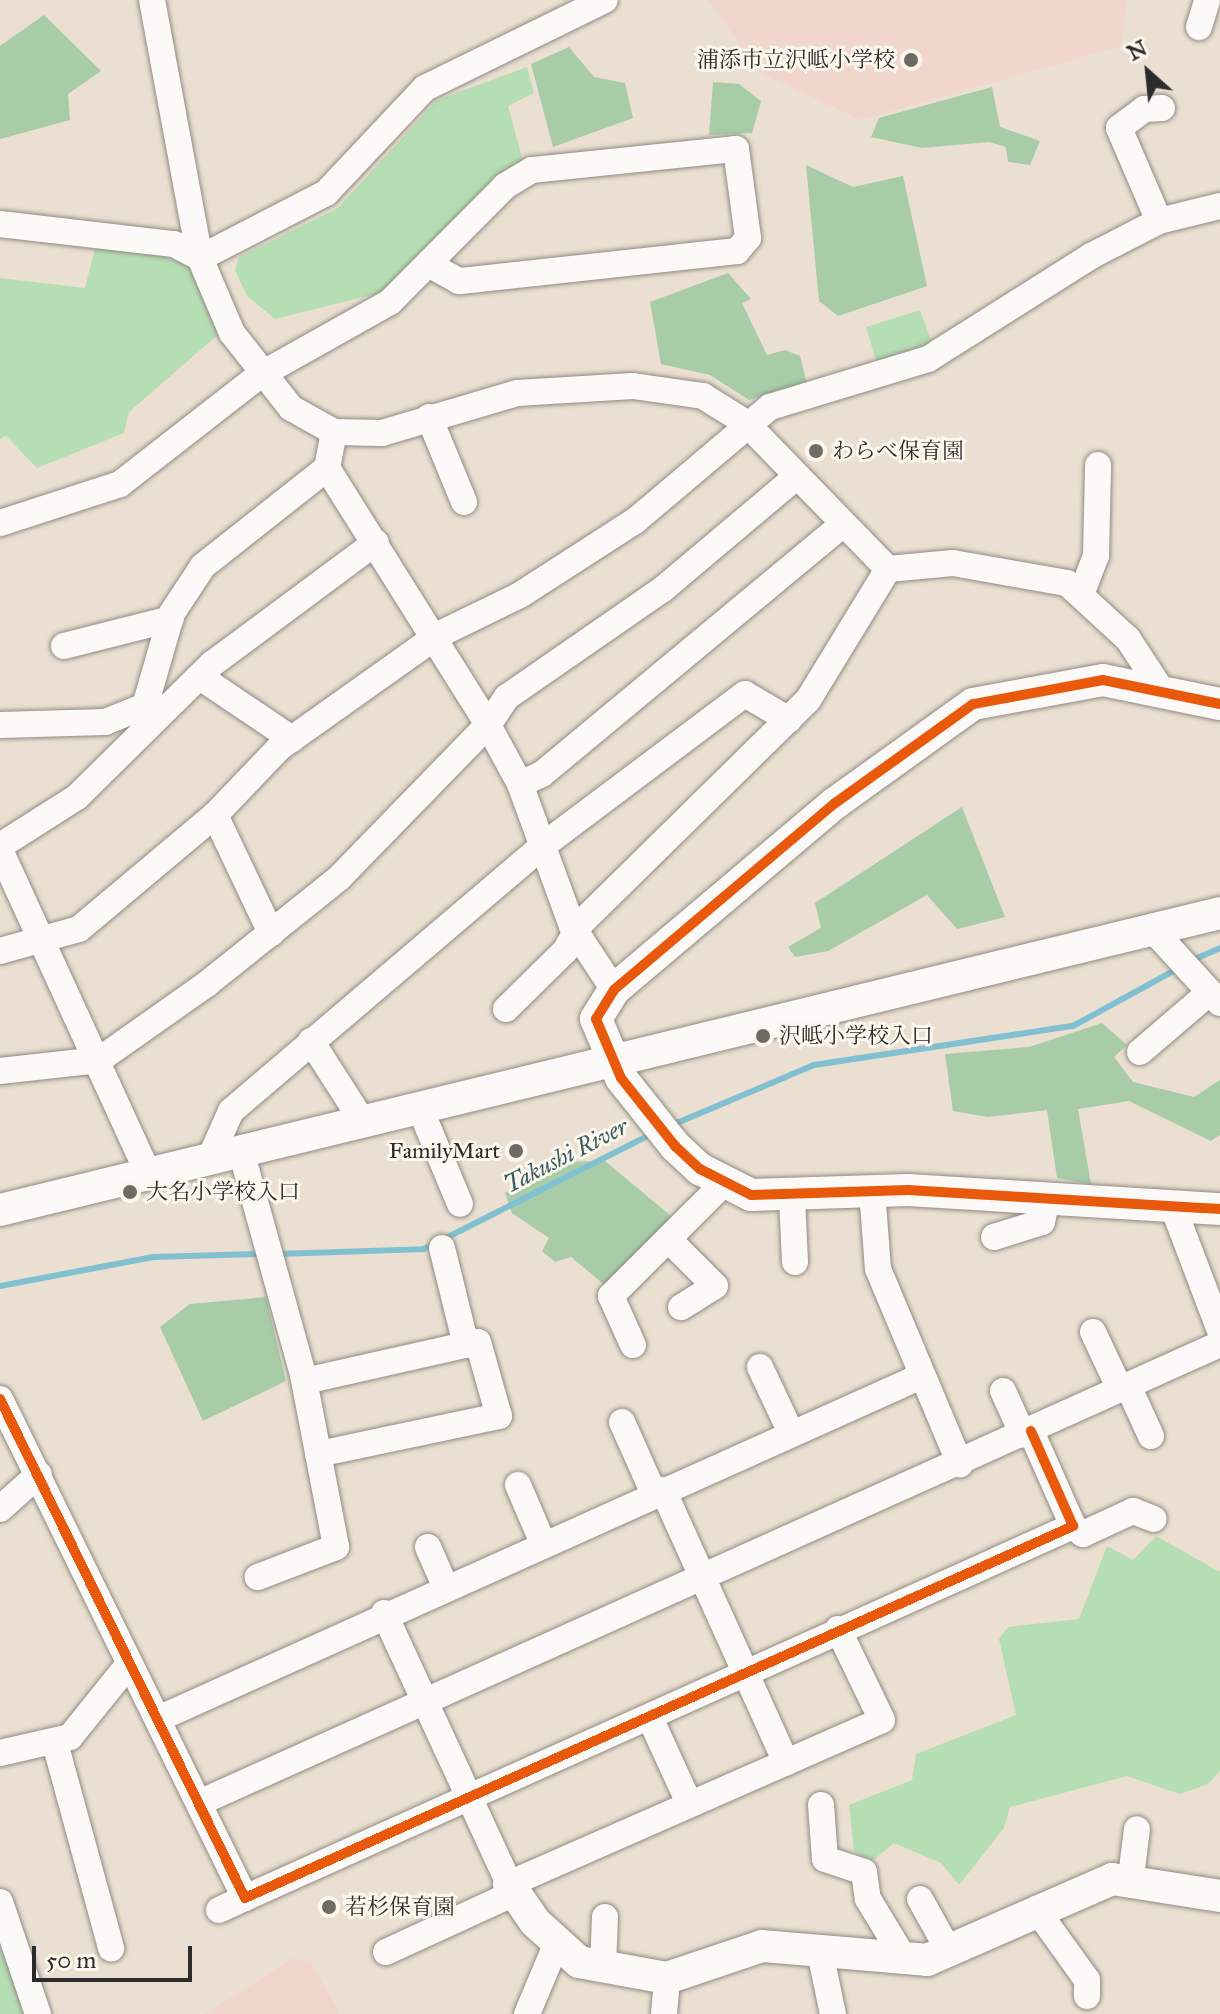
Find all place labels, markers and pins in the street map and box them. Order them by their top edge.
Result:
place label: 浦添市立沢岻小学校 [697,47,895,73]
marker: 浦添市立沢岻小学校 [902,51,920,69]
place label: わらべ保育園 [832,438,964,464]
marker: わらべ保育園 [807,442,825,460]
place label: 沢岻小学校入口 [779,1023,933,1049]
marker: 沢岻小学校入口 [754,1027,772,1045]
place label: FamilyMart [389,1138,500,1164]
marker: FamilyMart [507,1142,525,1160]
place label: 大名小学校入口 [146,1179,300,1205]
marker: 大名小学校入口 [121,1183,139,1201]
place label: 若杉保育園 [345,1894,455,1920]
marker: 若杉保育園 [320,1898,338,1916]

